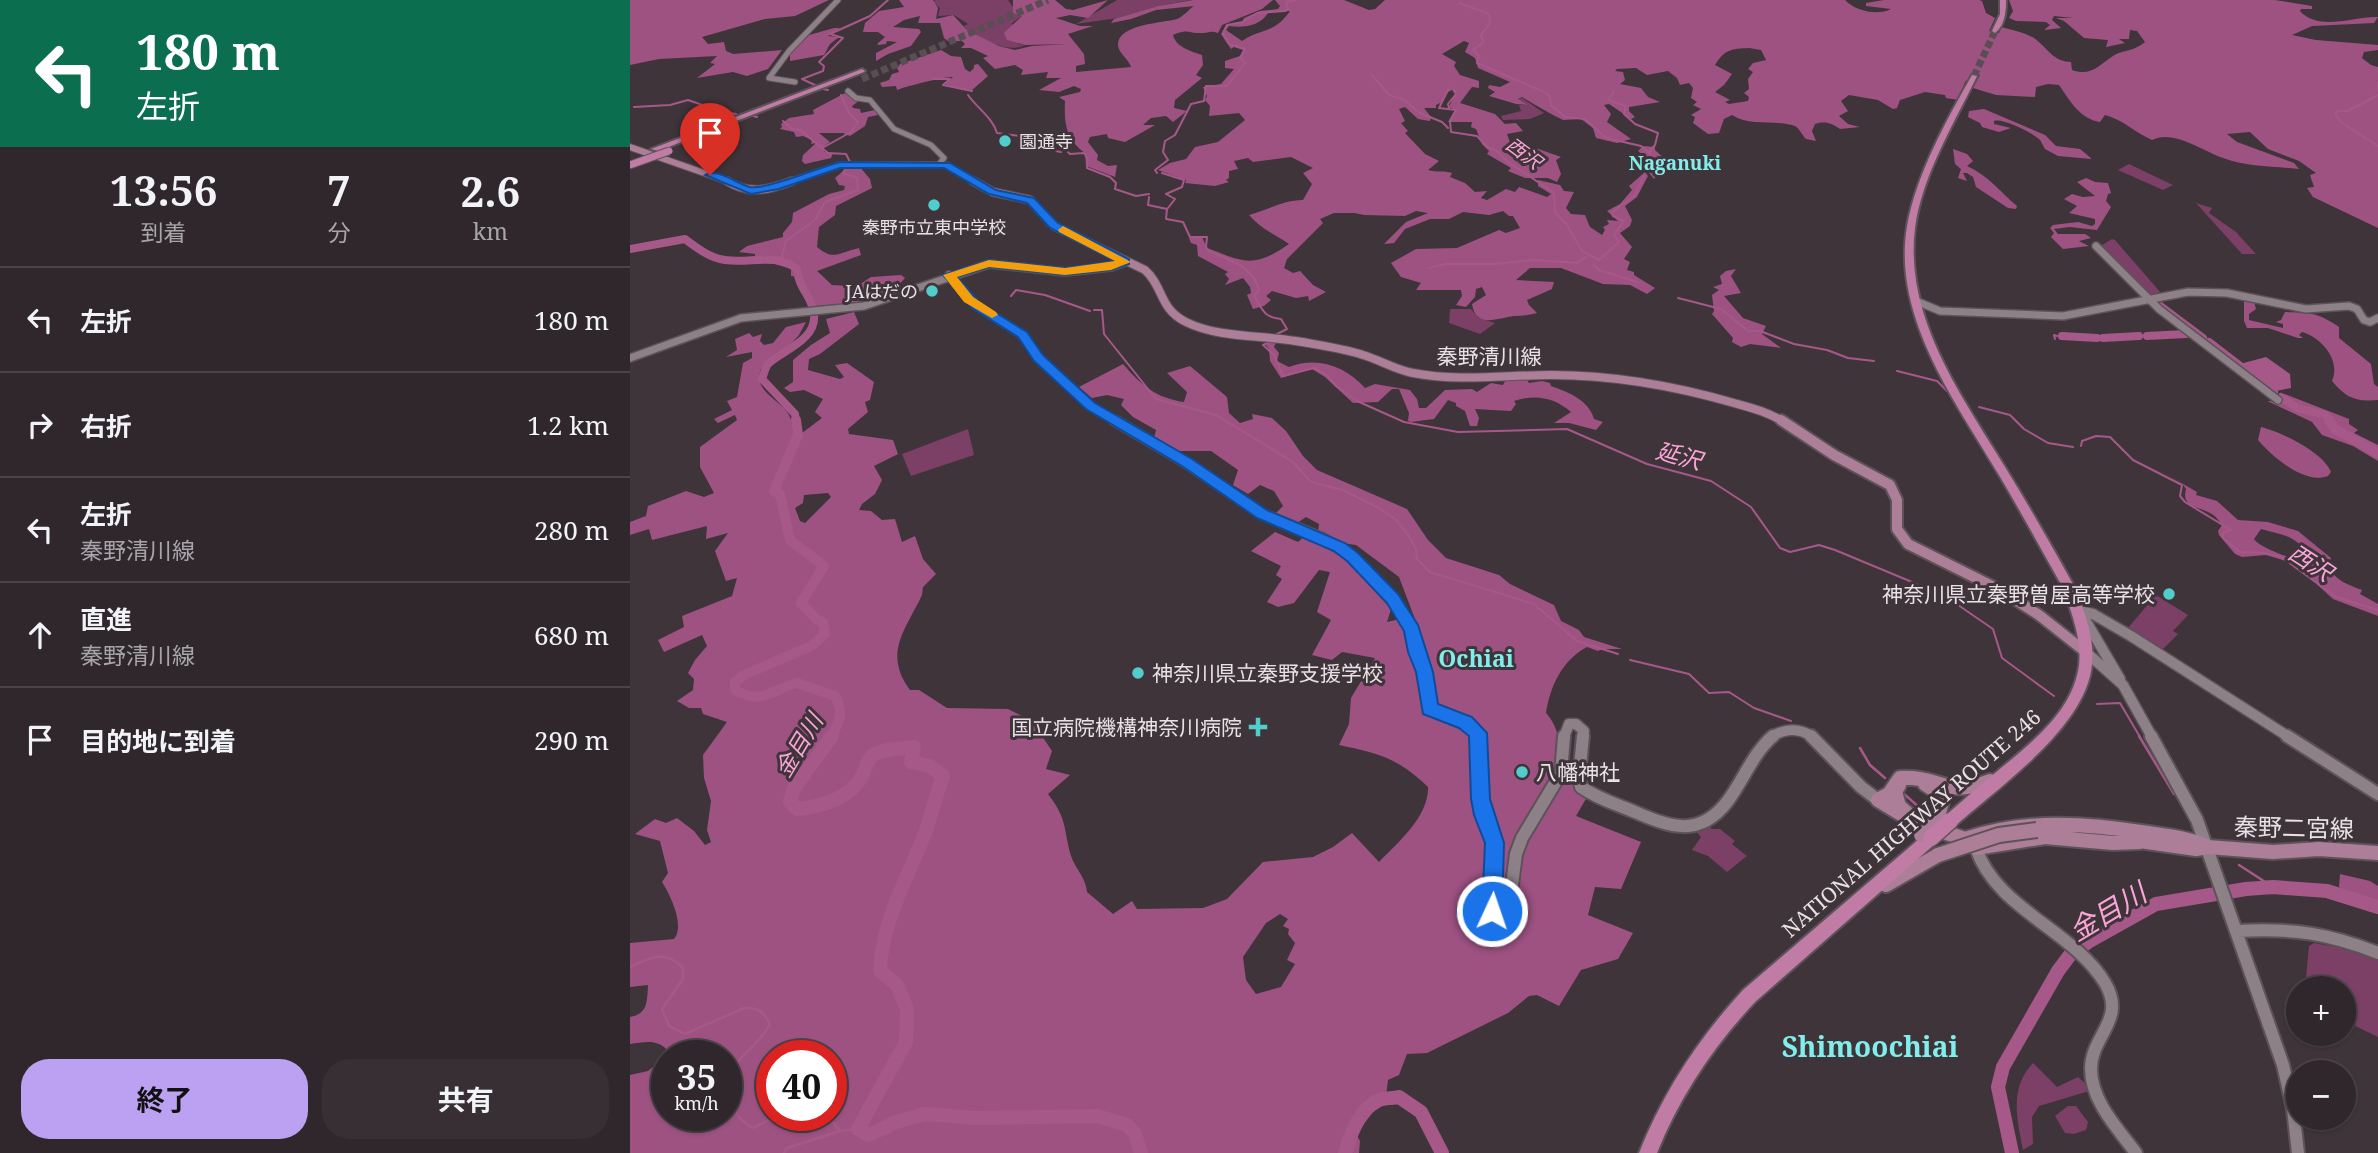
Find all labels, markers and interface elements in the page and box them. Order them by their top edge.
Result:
text: 180 m [136,18,280,84]
icon: left [21,28,112,119]
text: 左折 [136,84,200,127]
pin [680,103,740,175]
icon: arrive [691,114,729,152]
place label: 園通寺 [1019,129,1073,153]
water label: 西沢 [1501,131,1549,177]
marker: 園通寺 [997,133,1013,149]
district label: Naganuki [1629,150,1722,176]
text: 13:56 [110,161,217,218]
text: 7 [327,161,351,218]
text: 2.6 [461,162,520,219]
marker: 秦野市立東中学校 [926,197,942,213]
text: km [473,215,508,247]
place label: 秦野市立東中学校 [862,215,1006,239]
text: 到着 [141,216,187,248]
text: 分 [327,216,350,248]
place label: JAはだの [844,279,918,303]
marker: JAはだの [924,283,940,299]
icon: left [21,301,59,339]
text: 180 m [534,302,609,338]
text: 左折 [80,303,132,339]
street label: 秦野清川線 [1437,342,1542,370]
icon: right [21,406,59,444]
text: 1.2 km [527,407,609,443]
text: 右折 [80,408,132,444]
water label: 延沢 [1653,434,1708,477]
text: 左折 [80,496,132,532]
icon: left [21,511,59,549]
text: 280 m [534,512,609,548]
text: 秦野清川線 [80,534,195,566]
water label: 西沢 [2283,536,2342,590]
place label: 神奈川県立秦野曽屋高等学校 [1882,580,2155,608]
marker: 神奈川県立秦野曽屋高等学校 [2161,586,2177,602]
text: 直進 [80,601,132,637]
icon: ahead [21,616,59,654]
text: 680 m [534,617,609,653]
text: 秦野清川線 [80,639,195,671]
district label: Ochiai [1438,642,1514,674]
place label: 神奈川県立秦野支援学校 [1152,659,1383,687]
marker: 神奈川県立秦野支援学校 [1130,665,1146,681]
street label: NATIONAL HIGHWAY ROUTE 246 [1776,703,2046,943]
water label: 金目川 [767,705,831,783]
place label: 国立病院機構神奈川病院 [1011,713,1242,741]
marker: 国立病院機構神奈川病院 [1248,717,1268,737]
icon: arrive [21,721,59,759]
text: 290 m [534,722,609,758]
text: 目的地に到着 [80,723,236,759]
place label: 八幡神社 [1536,758,1620,786]
marker: 八幡神社 [1514,764,1530,780]
street label: 秦野二宮線 [2234,809,2354,845]
water label: 金目川 [2061,872,2155,949]
position arrow [1455,874,1529,948]
map controls [2286,976,2356,1130]
button: + [2286,976,2356,1046]
district label: Shimoochiai [1782,1027,1958,1065]
speed limit sign: 40 [756,1040,847,1131]
text: 35 [677,1053,716,1100]
button: 終了 [21,1059,308,1139]
button: 共有 [322,1059,609,1139]
button: − [2286,1060,2356,1130]
text: km/h [674,1091,719,1115]

